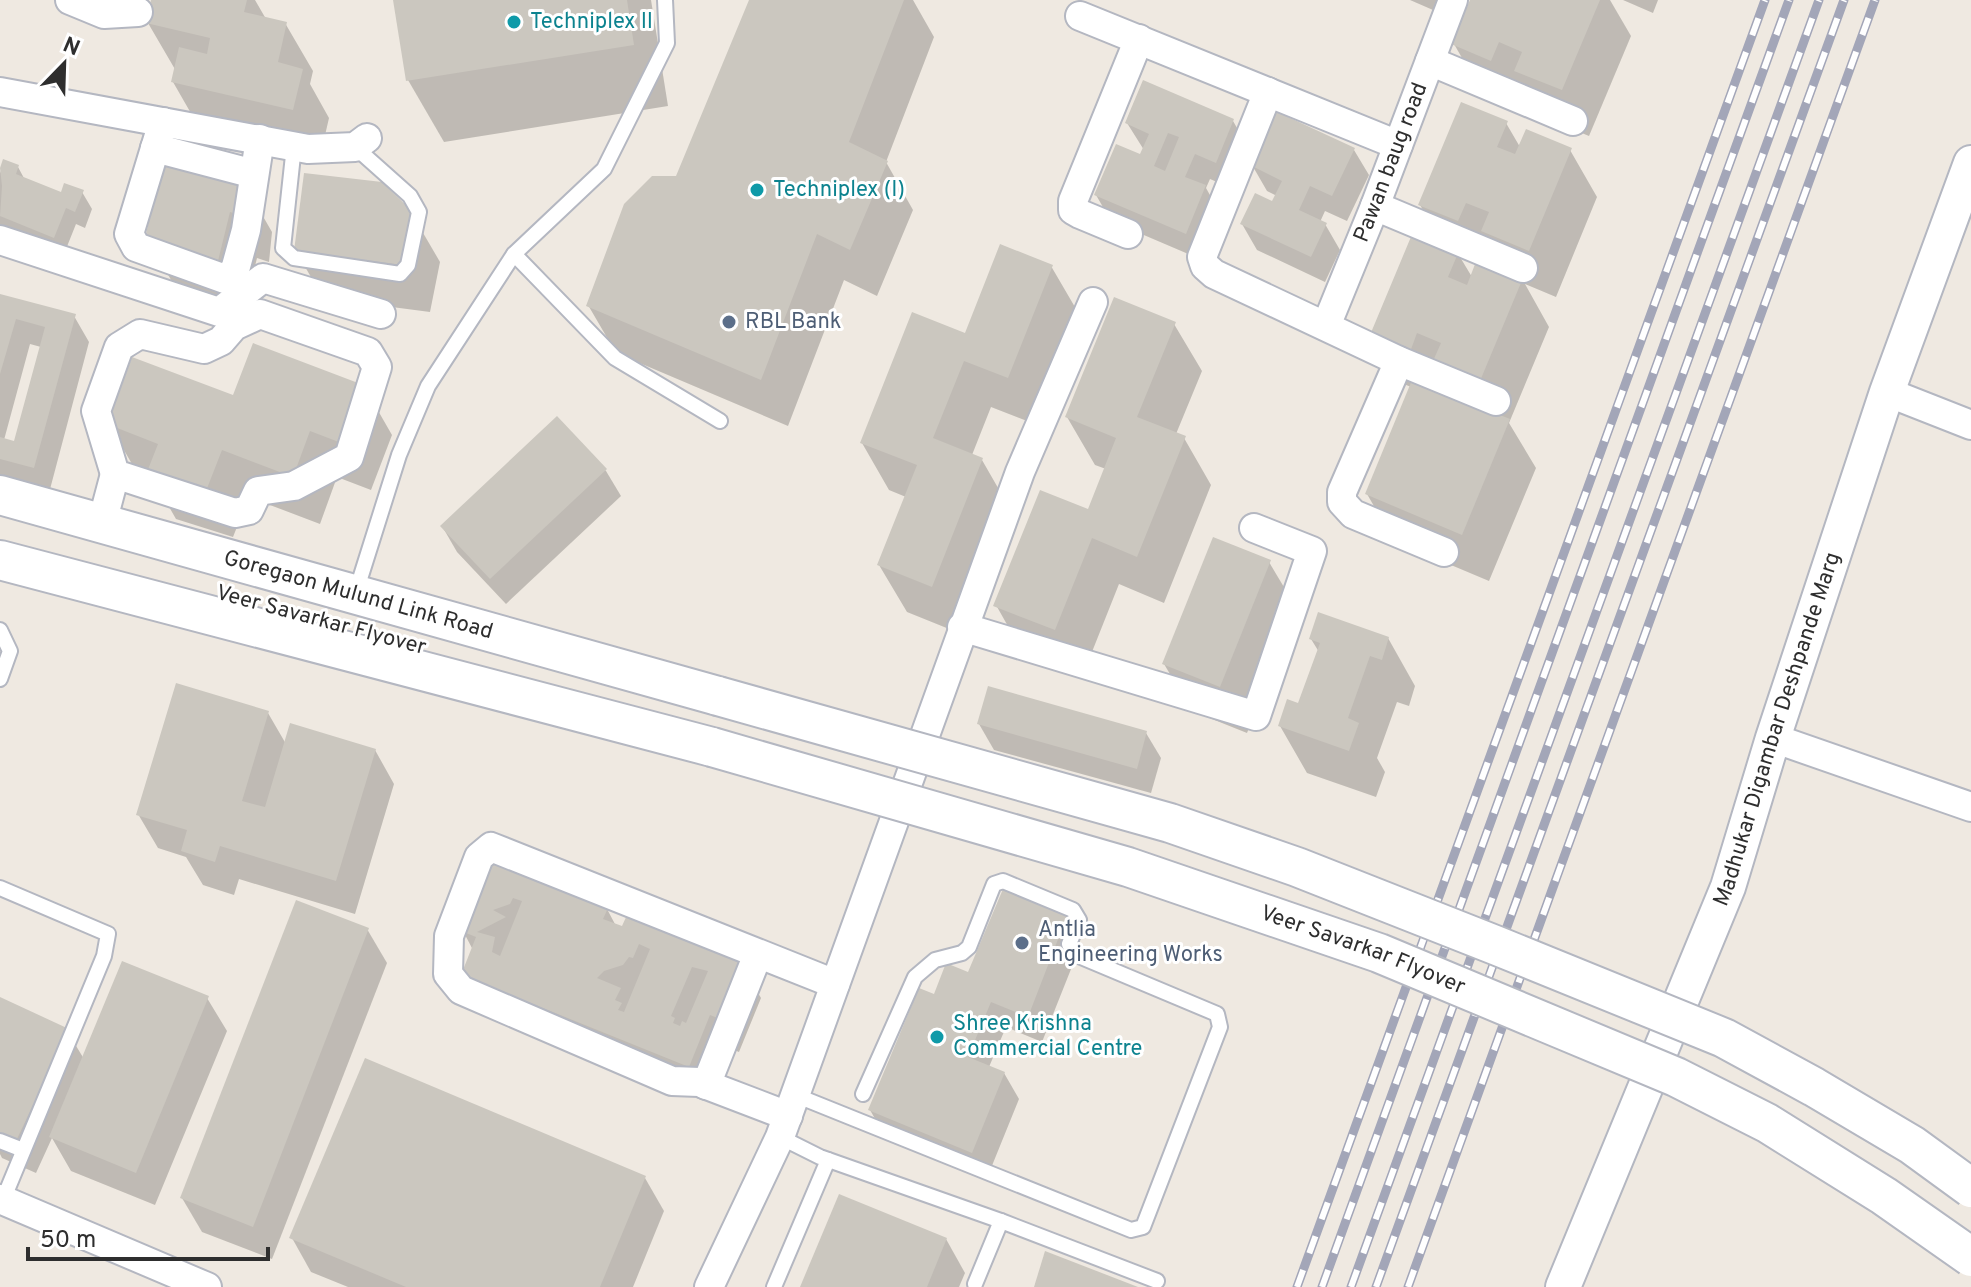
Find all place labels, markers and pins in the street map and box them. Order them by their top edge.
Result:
place label: Techniplex II [530,9,653,36]
marker: Techniplex II [505,13,523,31]
place label: Techniplex (I) [773,177,905,204]
marker: Techniplex (I) [748,181,766,199]
place label: RBL Bank [745,309,842,336]
marker: RBL Bank [720,313,738,331]
place label: Antlia Engineering Works [1038,917,1223,969]
marker: Antlia Engineering Works [1013,934,1031,952]
place label: Shree Krishna Commercial Centre [953,1011,1142,1063]
marker: Shree Krishna Commercial Centre [928,1028,946,1046]

